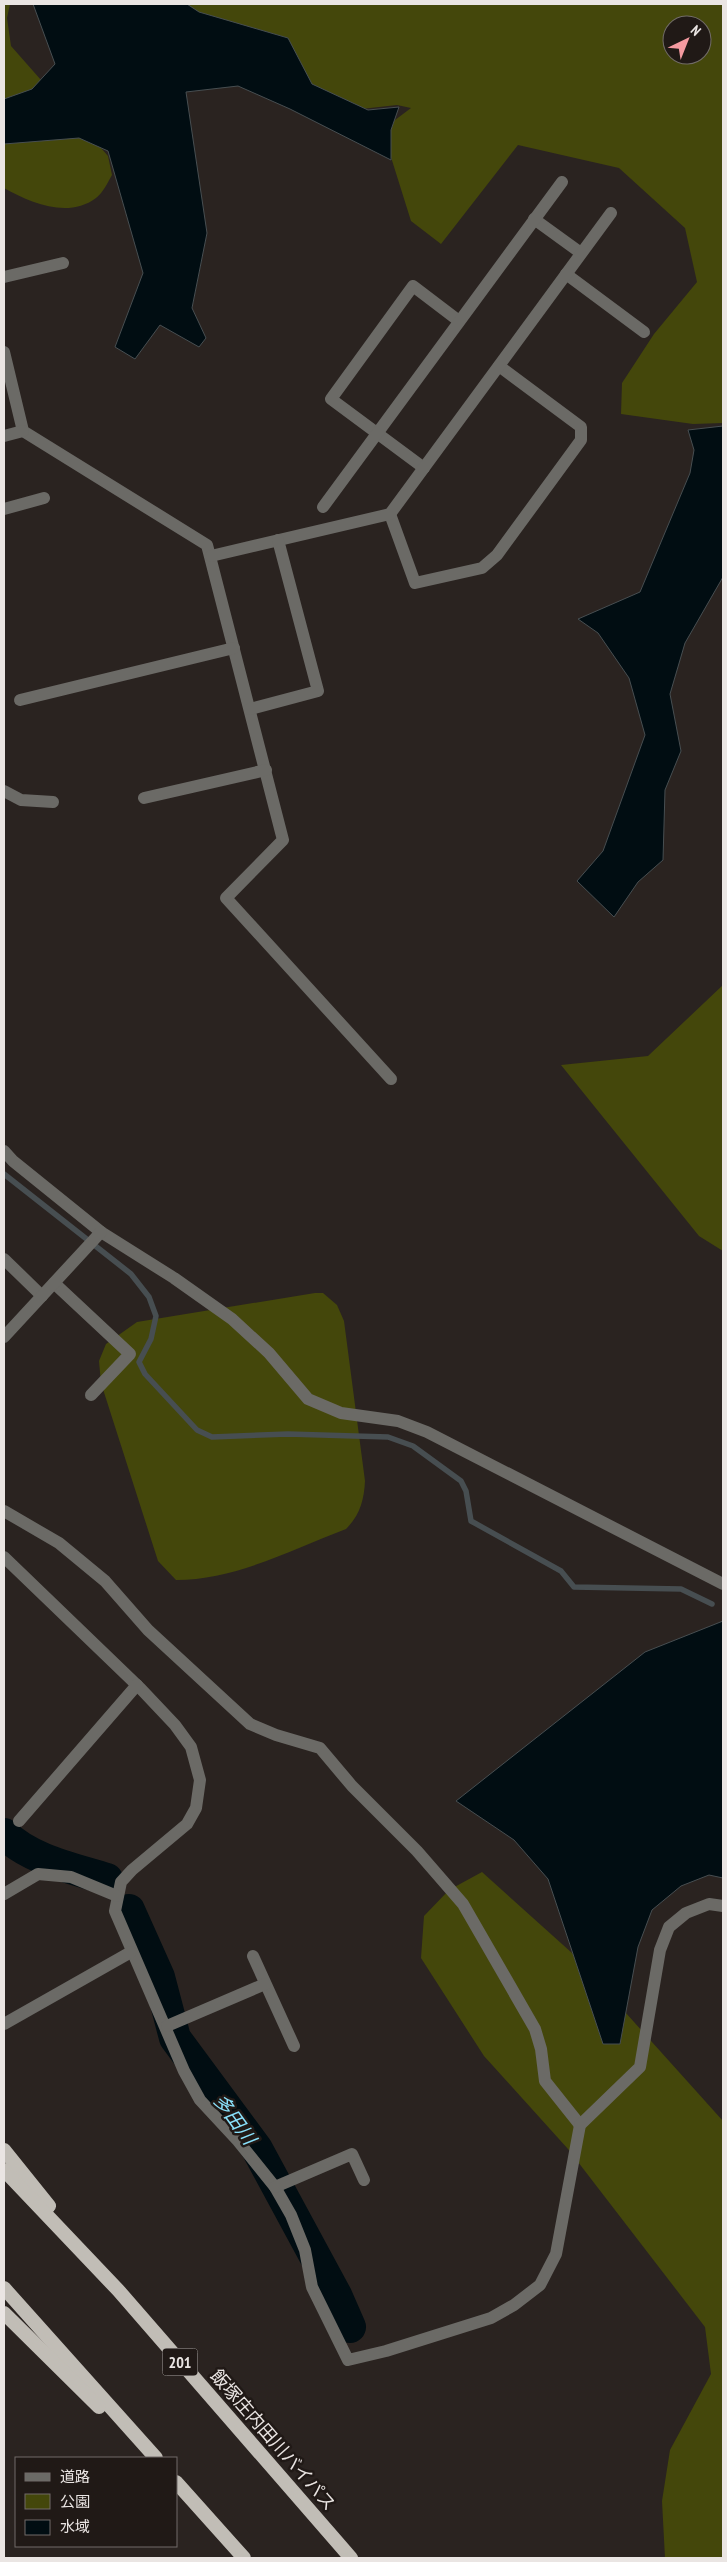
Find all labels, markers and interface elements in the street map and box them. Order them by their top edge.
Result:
north arrow [662,15,712,65]
text: N [687,21,705,40]
water label: 多田川 [209,2089,263,2151]
road number: 201 [162,2348,198,2376]
street label: 飯塚庄内田川バイパス [206,2364,341,2515]
legend [15,2457,178,2547]
text: 道路 [60,2467,90,2486]
text: 公園 [60,2492,90,2511]
text: 水域 [60,2517,90,2536]

